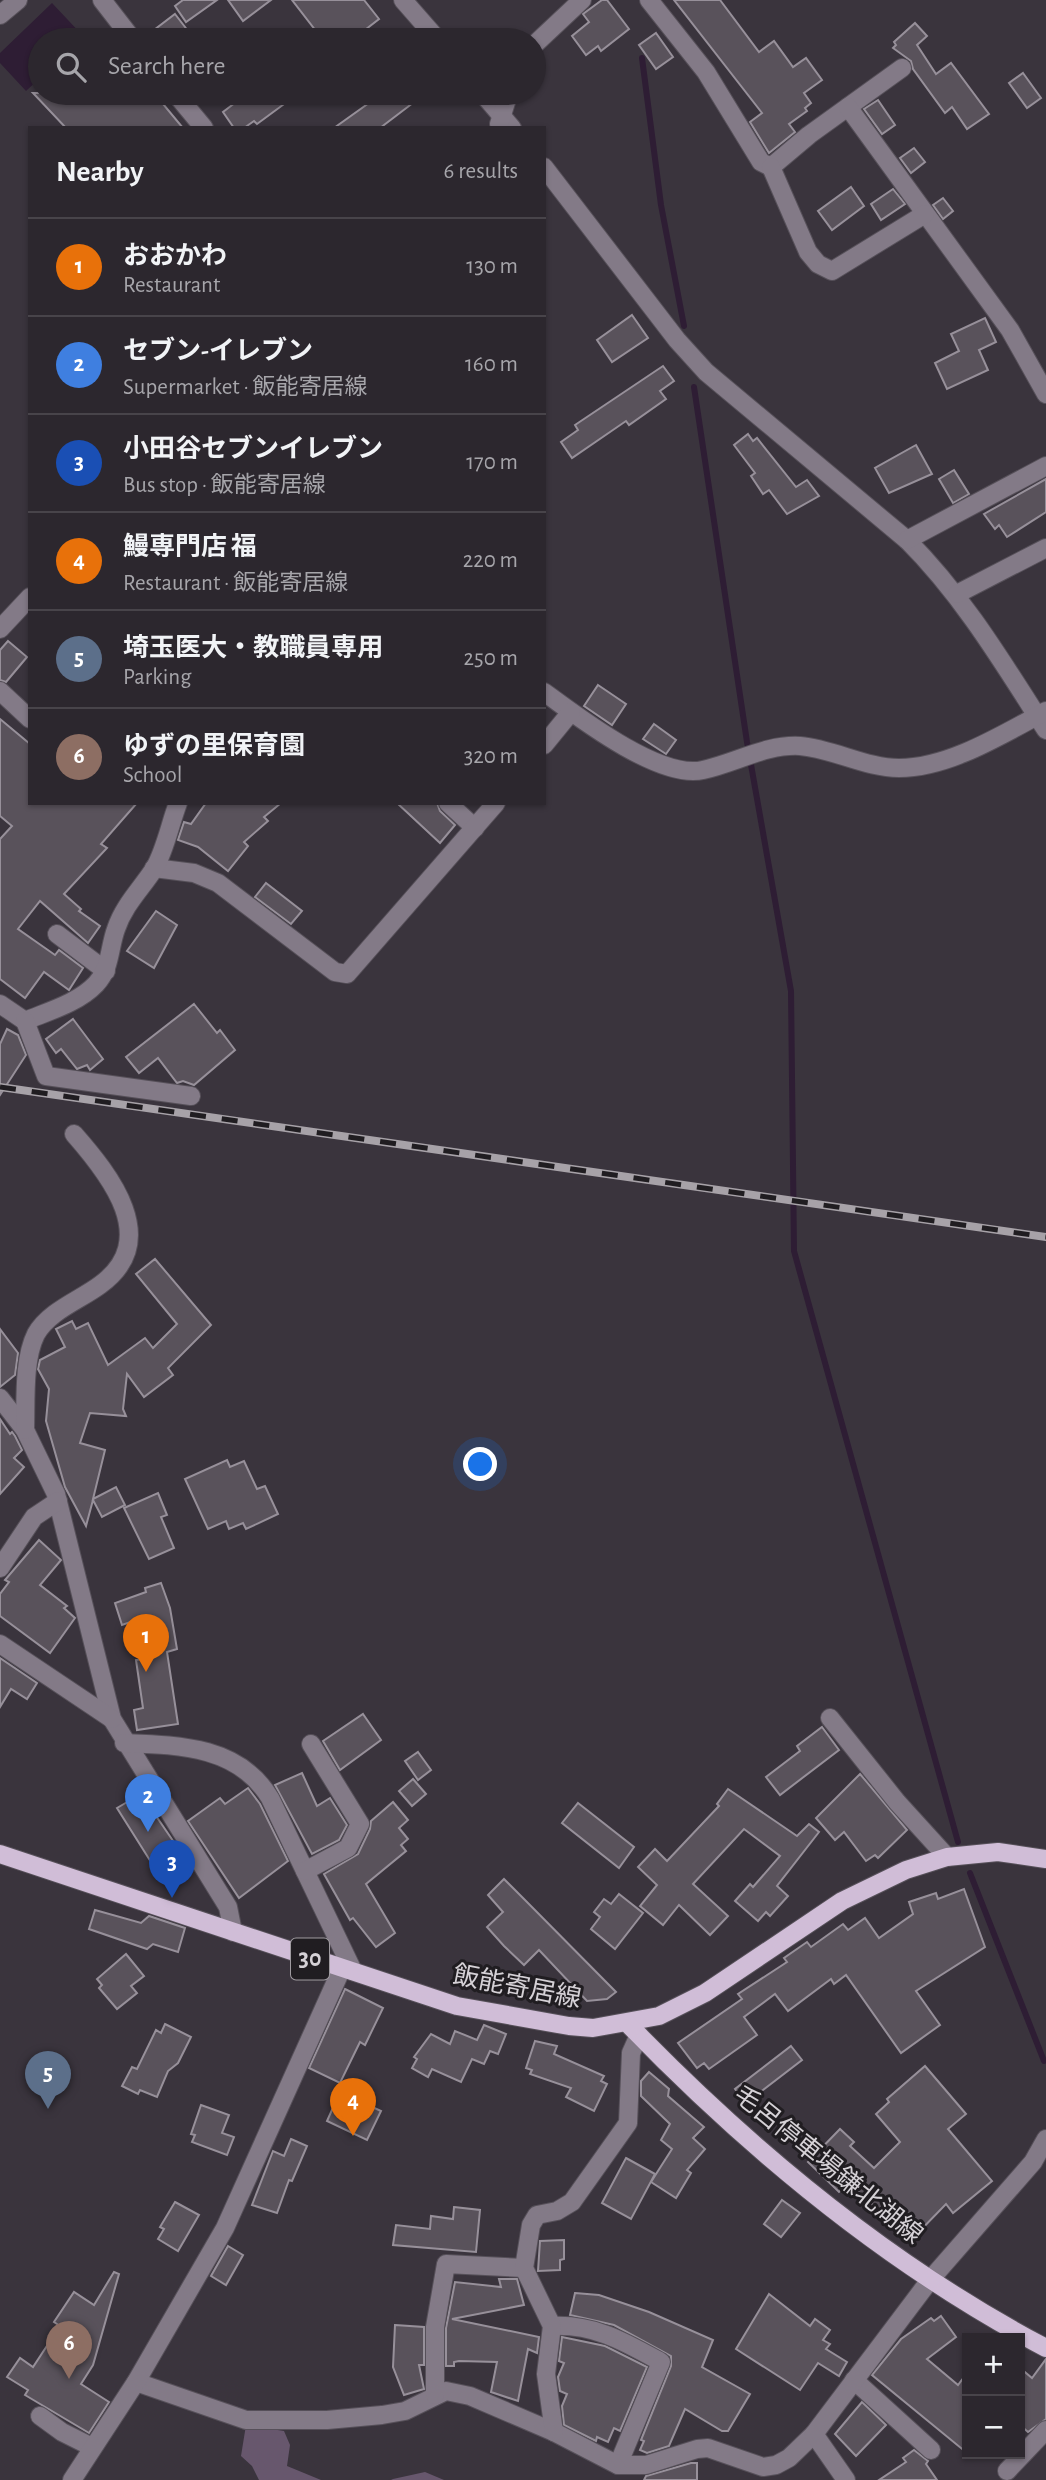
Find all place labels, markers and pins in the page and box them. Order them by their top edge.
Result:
pin: 1 [123,1614,169,1672]
pin: 2 [125,1774,171,1832]
pin: 3 [149,1840,195,1898]
pin: 5 [25,2051,71,2109]
pin: 4 [330,2078,376,2136]
pin: 6 [46,2321,92,2379]

